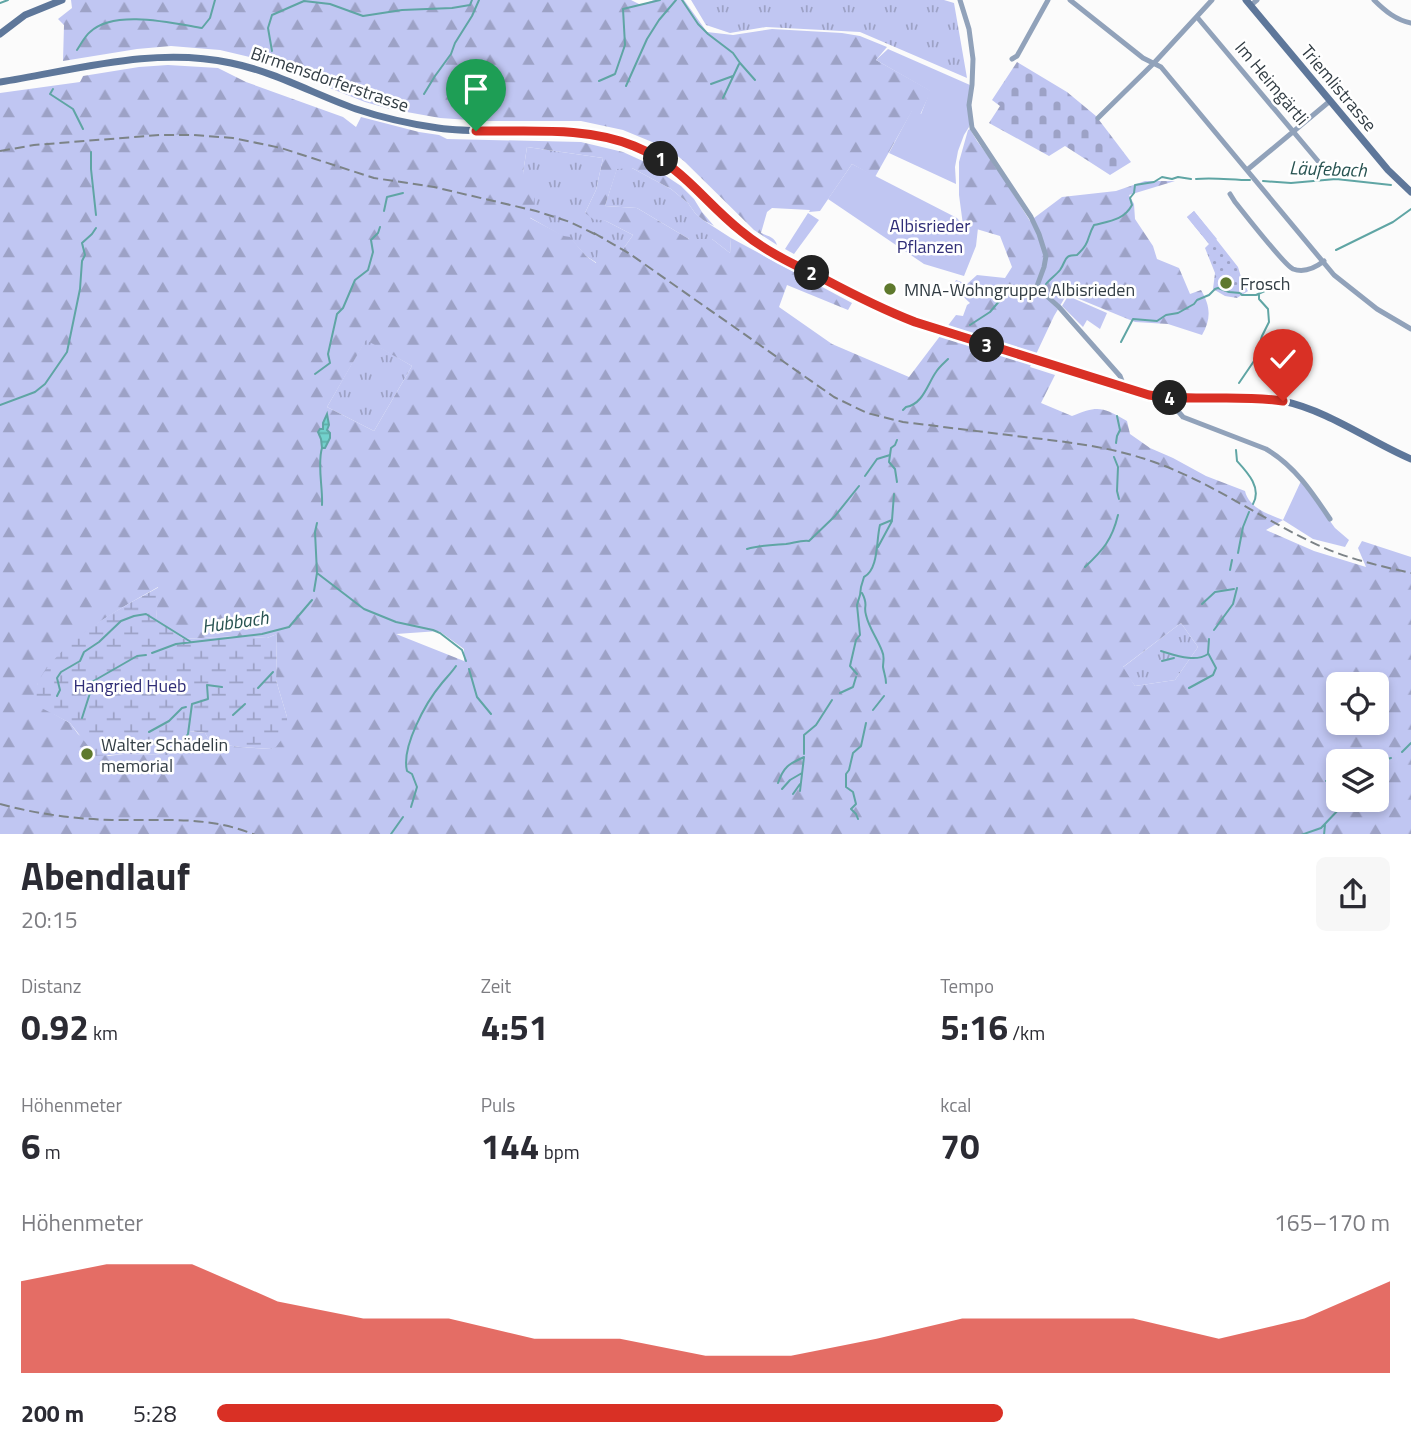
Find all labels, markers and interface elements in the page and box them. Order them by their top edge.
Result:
street label: Im Heimgärtli [1229,35,1315,131]
street label: Birmensdorferstrasse [247,39,413,119]
street label: Triemlistrasse [1295,39,1383,137]
pin [446,59,506,131]
icon: arrive [457,70,495,108]
pin: 1 [644,142,678,176]
text: 1 [655,144,666,173]
water label: Läufebach [1289,152,1368,184]
park label: Albisrieder Pflanzen [890,212,970,260]
pin: 2 [794,256,830,290]
text: 2 [806,258,817,287]
place label: Frosch [1240,270,1291,297]
marker: Frosch [1218,275,1234,291]
place label: MNA-Wohngruppe Albisrieden [904,276,1135,303]
marker: MNA-Wohngruppe Albisrieden [882,281,898,297]
pin: 3 [970,328,1004,362]
pin [1253,329,1313,401]
text: 3 [981,330,992,359]
icon: check [1264,340,1302,378]
pin: 4 [1152,380,1188,416]
text: 4 [1164,383,1175,412]
water label: Hubbach [200,602,271,640]
park label: Hangried Hueb [73,672,187,699]
map controls [1326,672,1389,812]
button: locate [1326,672,1389,735]
place label: Walter Schädelin memorial [101,731,228,779]
marker: Walter Schädelin memorial [79,746,95,762]
button: layers [1326,749,1389,812]
text: Abendlauf [21,847,190,905]
button: share [1316,857,1390,931]
text: 20:15 [21,902,78,937]
text: Distanz [21,971,81,1000]
text: Zeit [481,971,511,1000]
text: Tempo [940,971,994,1000]
text: 0.92 [21,1000,89,1054]
text: 4:51 [481,1000,548,1054]
text: 5:16 [940,1000,1008,1054]
text: km [89,1018,118,1047]
text: /km [1008,1018,1045,1047]
text: Höhenmeter [21,1090,122,1119]
text: Puls [481,1090,515,1119]
text: kcal [940,1090,971,1119]
text: 6 [21,1119,41,1173]
text: 144 [481,1119,539,1173]
text: 70 [940,1119,980,1173]
text: m [41,1137,61,1166]
text: bpm [539,1137,580,1166]
text: Höhenmeter [21,1205,143,1240]
text: 165–170 m [1274,1205,1390,1240]
text: 200 m [21,1396,84,1431]
text: 5:28 [133,1396,177,1431]

